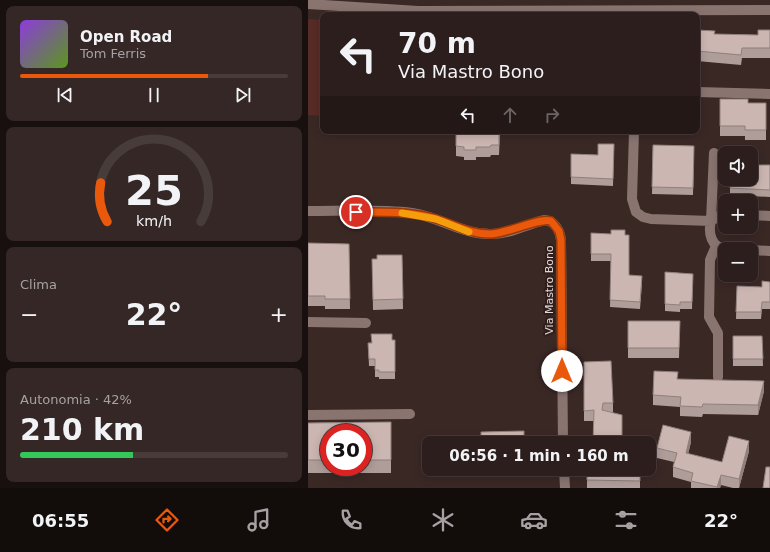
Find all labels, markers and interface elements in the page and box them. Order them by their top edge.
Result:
text: 70 m [398,27,476,60]
text: Open Road [80,28,172,46]
icon: left [332,28,384,80]
text: Tom Ferris [80,46,146,61]
text: Via Mastro Bono [398,61,544,82]
icon: previous [54,84,76,106]
icon: pause [143,84,165,106]
icon: next [232,84,254,106]
icon: left [457,104,479,126]
icon: ahead [499,104,521,126]
icon: right [541,104,563,126]
map controls [718,146,758,282]
button: sound [718,146,758,186]
text: 25 [125,166,183,215]
button: + [718,194,758,234]
pin [339,195,373,229]
icon: arrive [345,201,367,223]
text: km/h [136,212,172,228]
button: − [718,242,758,282]
street label: Via Mastro Bono [543,245,556,335]
text: Clima [20,277,57,292]
text: 22° [126,297,182,332]
text: − [20,302,38,327]
text: + [270,302,288,327]
position arrow [541,350,583,392]
text: Autonomia · 42% [20,392,132,407]
text: 210 km [20,412,144,447]
speed limit sign: 30 [320,424,372,476]
text: 06:56 · 1 min · 160 m [449,447,629,465]
icon: directions [153,506,181,534]
icon: music [245,506,273,534]
icon: phone [337,506,365,534]
icon: climate [429,506,457,534]
icon: car [520,506,548,534]
icon: filters [612,506,640,534]
text: 06:55 [32,510,89,531]
text: 22° [704,510,738,531]

